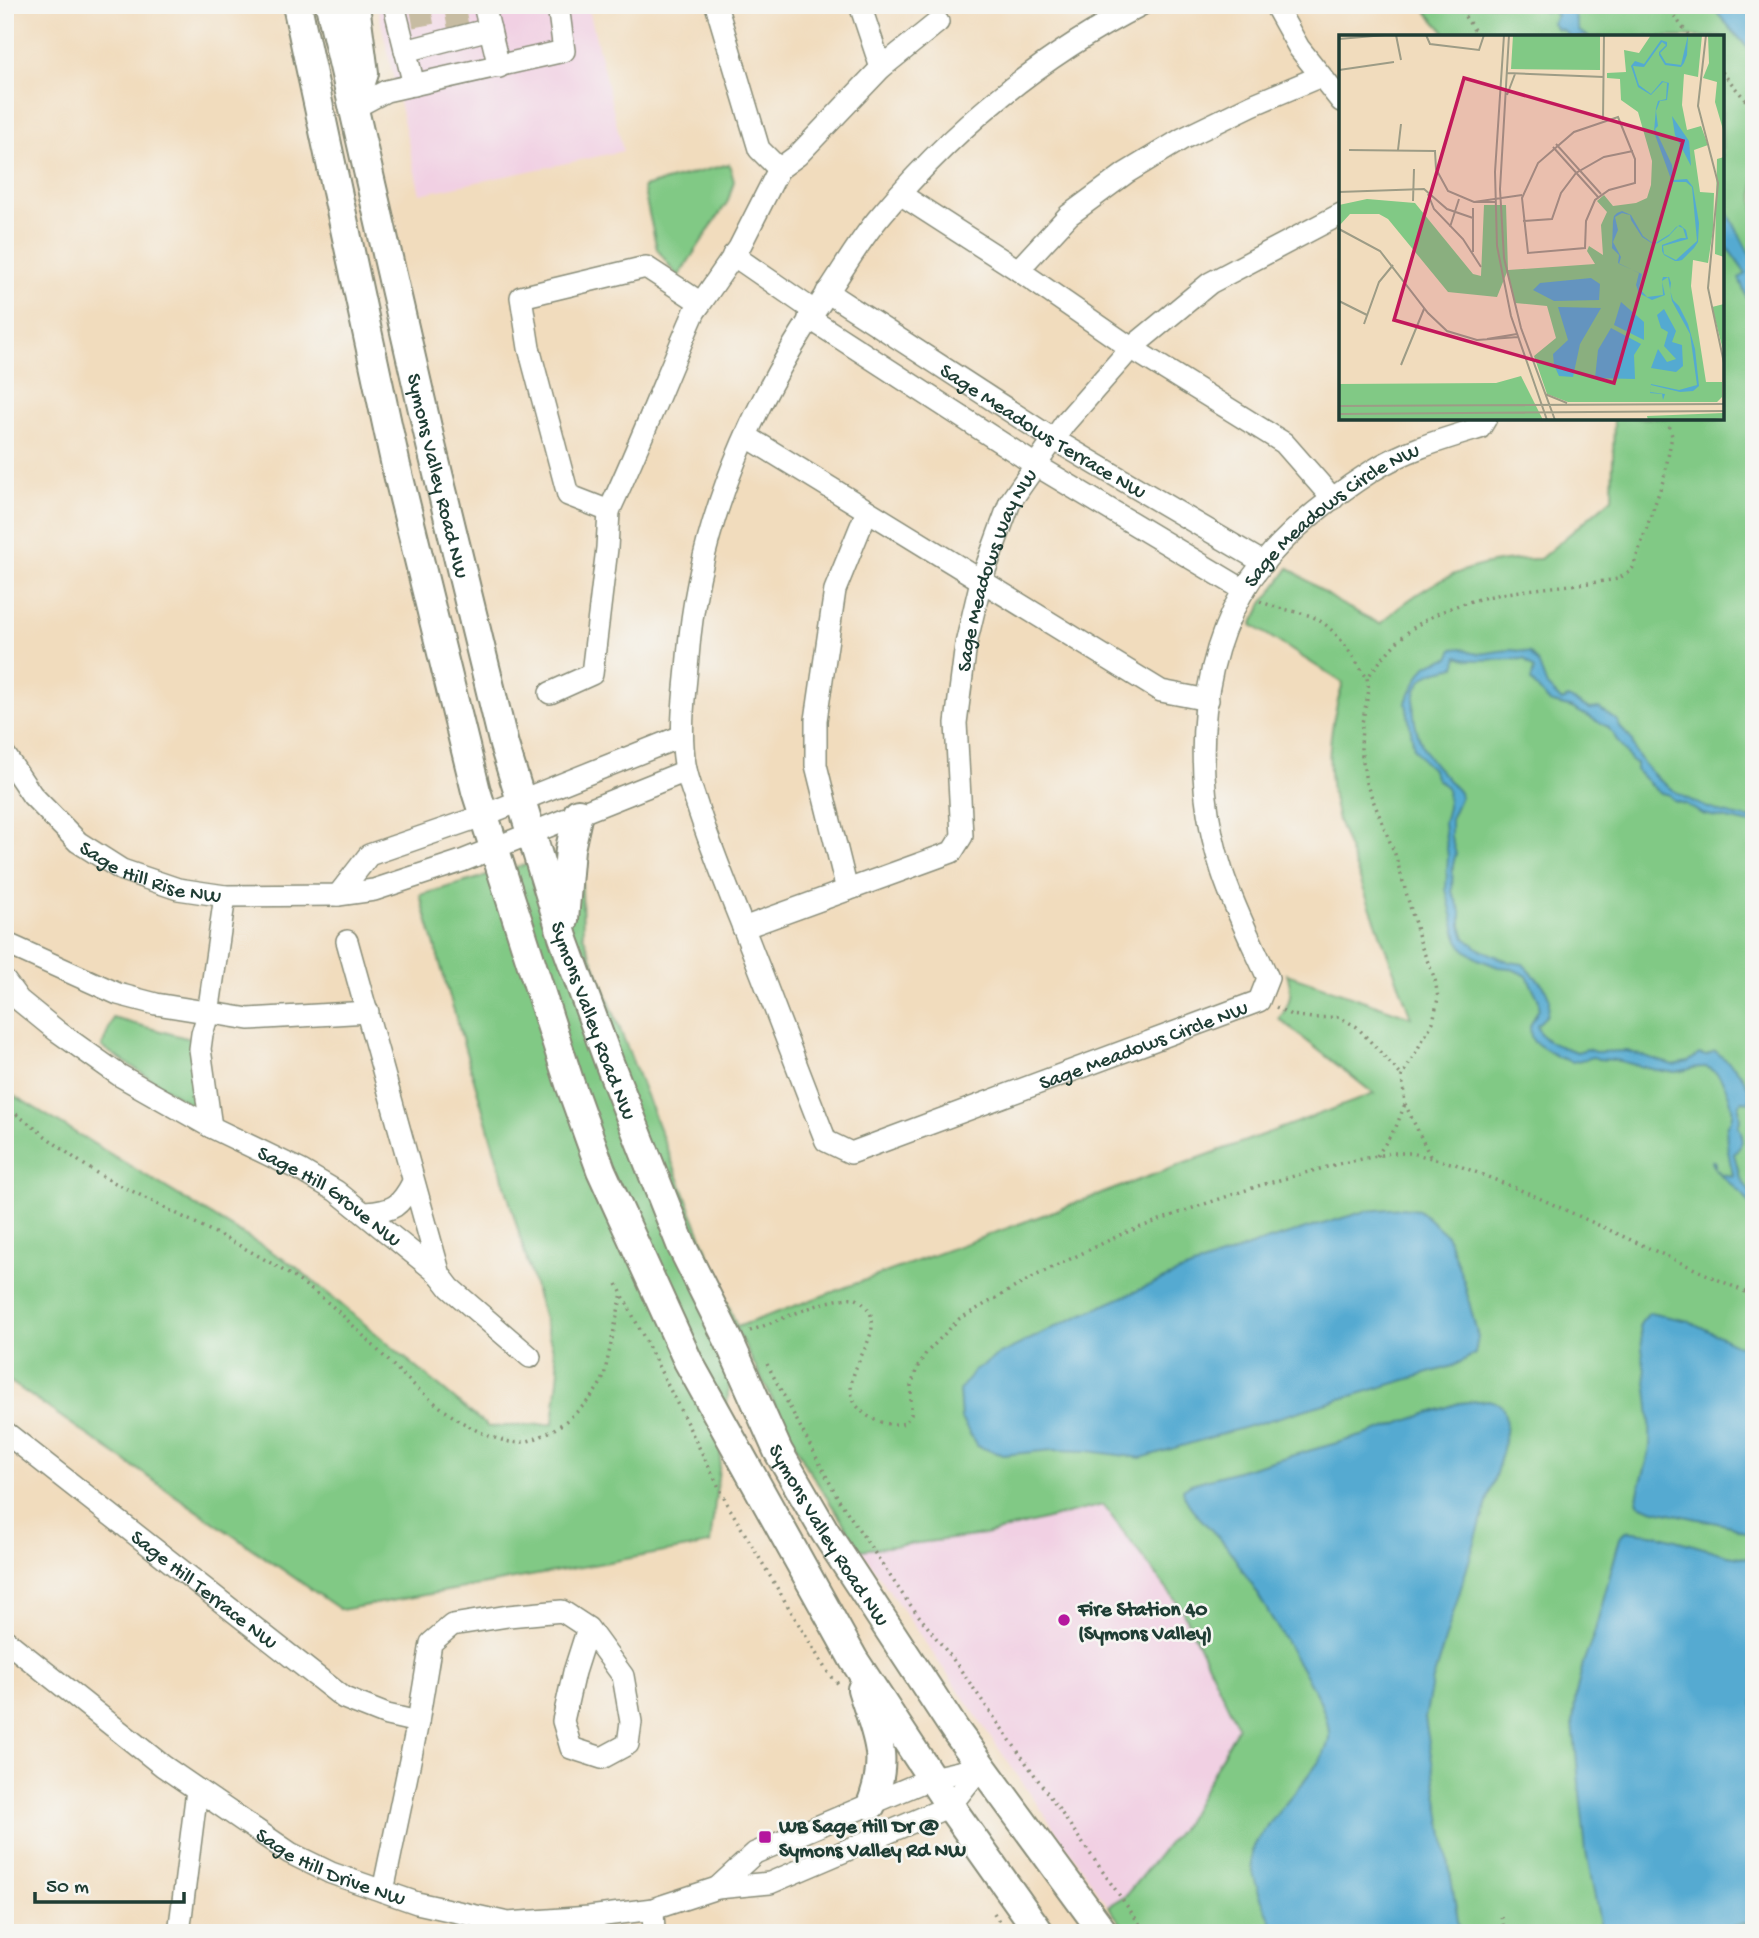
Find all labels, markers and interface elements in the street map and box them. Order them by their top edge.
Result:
inset map [1339,35,1724,420]
street label: Sage Meadows Terrace NW [934,360,1150,507]
street label: Symons Valley Road NW [399,371,472,582]
street label: Sage Meadows Circle NW [1240,440,1424,593]
street label: Sage Meadows Way NW [954,465,1045,673]
street label: Sage Hill Rise NW [73,837,223,911]
street label: Symons Valley Road NW [543,919,640,1125]
street label: Sage Meadows Circle NW [1036,997,1252,1098]
street label: Sage Hill Grove NW [252,1142,405,1255]
street label: Symons Valley Road NW [761,1441,893,1633]
street label: Sage Hill Terrace NW [124,1526,281,1657]
place label: Fire Station 40 (Symons Valley) [1077,1599,1212,1648]
marker: Fire Station 40 (Symons Valley) [1056,1612,1072,1628]
place label: WB Sage Hill Dr @ Symons Valley Rd NW [778,1816,966,1865]
street label: Sage Hill Drive NW [249,1824,408,1914]
marker: WB Sage Hill Dr @ Symons Valley Rd NW [757,1829,773,1845]
scale bar [35,1861,184,1905]
text: 50 m [46,1876,89,1901]

